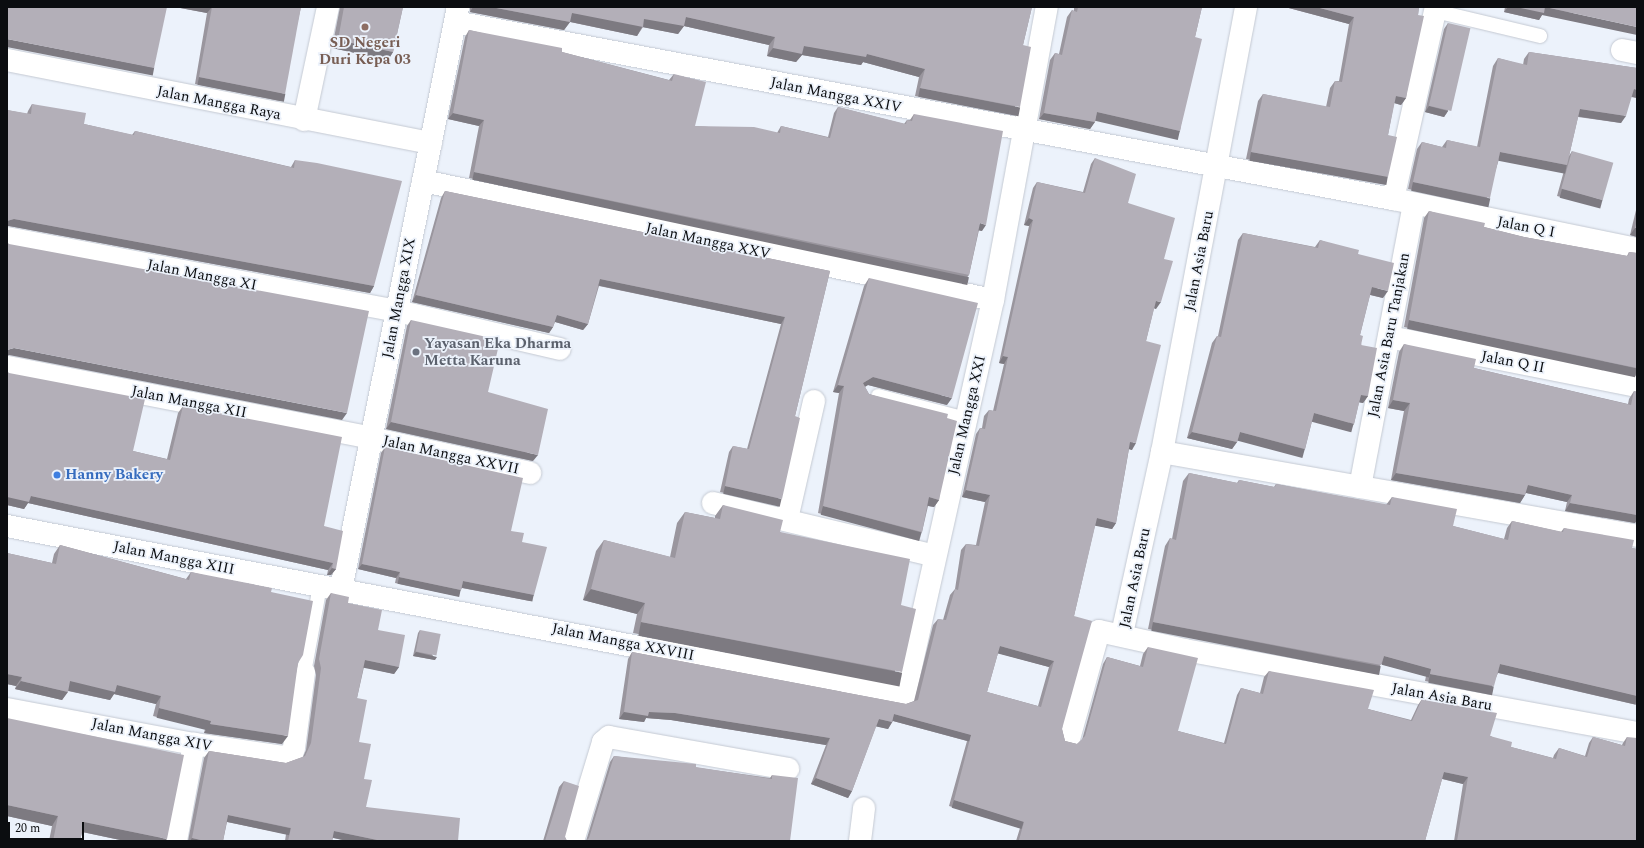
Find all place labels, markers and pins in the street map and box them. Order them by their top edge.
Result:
marker: SD Negeri Duri Kepa 03 [360,22,370,32]
place label: SD Negeri Duri Kepa 03 [319,33,411,68]
place label: Yayasan Eka Dharma Metta Karuna [424,334,571,369]
marker: Yayasan Eka Dharma Metta Karuna [411,347,421,357]
place label: Hanny Bakery [65,466,163,484]
marker: Hanny Bakery [52,470,62,480]

